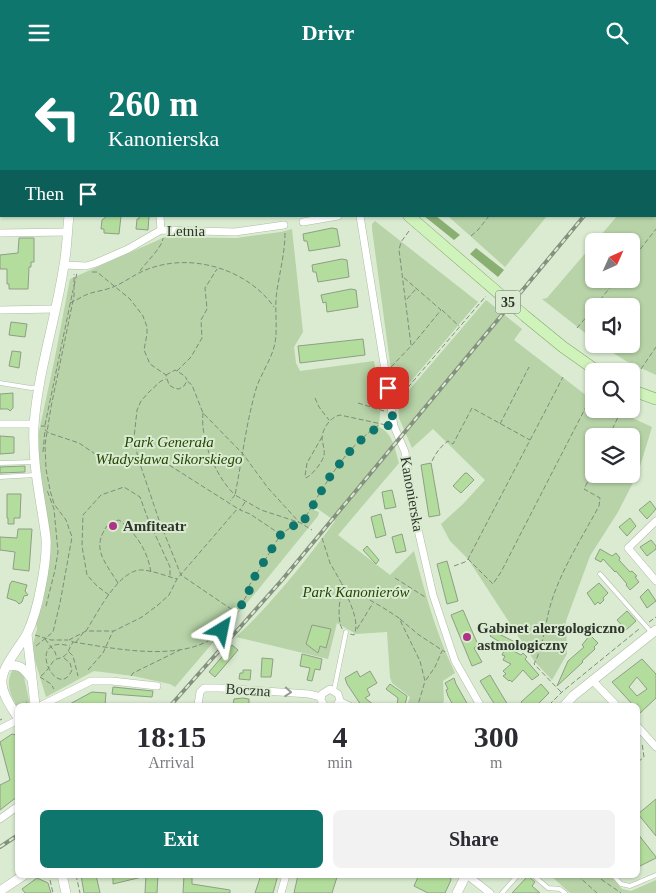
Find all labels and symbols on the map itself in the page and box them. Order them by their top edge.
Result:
street label: Letnia [167,223,205,239]
north arrow [585,233,640,287]
road number: 35 [496,291,520,313]
pin [367,367,409,409]
park label: Park Generała Władysława Sikorskiego [95,434,243,467]
street label: Kanonierska [398,455,427,533]
place label: Amfiteatr [123,518,187,534]
marker: Amfiteatr [107,520,119,532]
park label: Park Kanonierów [301,584,410,600]
position arrow [195,603,247,655]
place label: Gabinet alergologiczno astmologiczny [477,620,625,653]
marker: Gabinet alergologiczno astmologiczny [461,631,473,643]
street label: Boczna [225,680,271,700]
one-way arrow [284,687,292,698]

